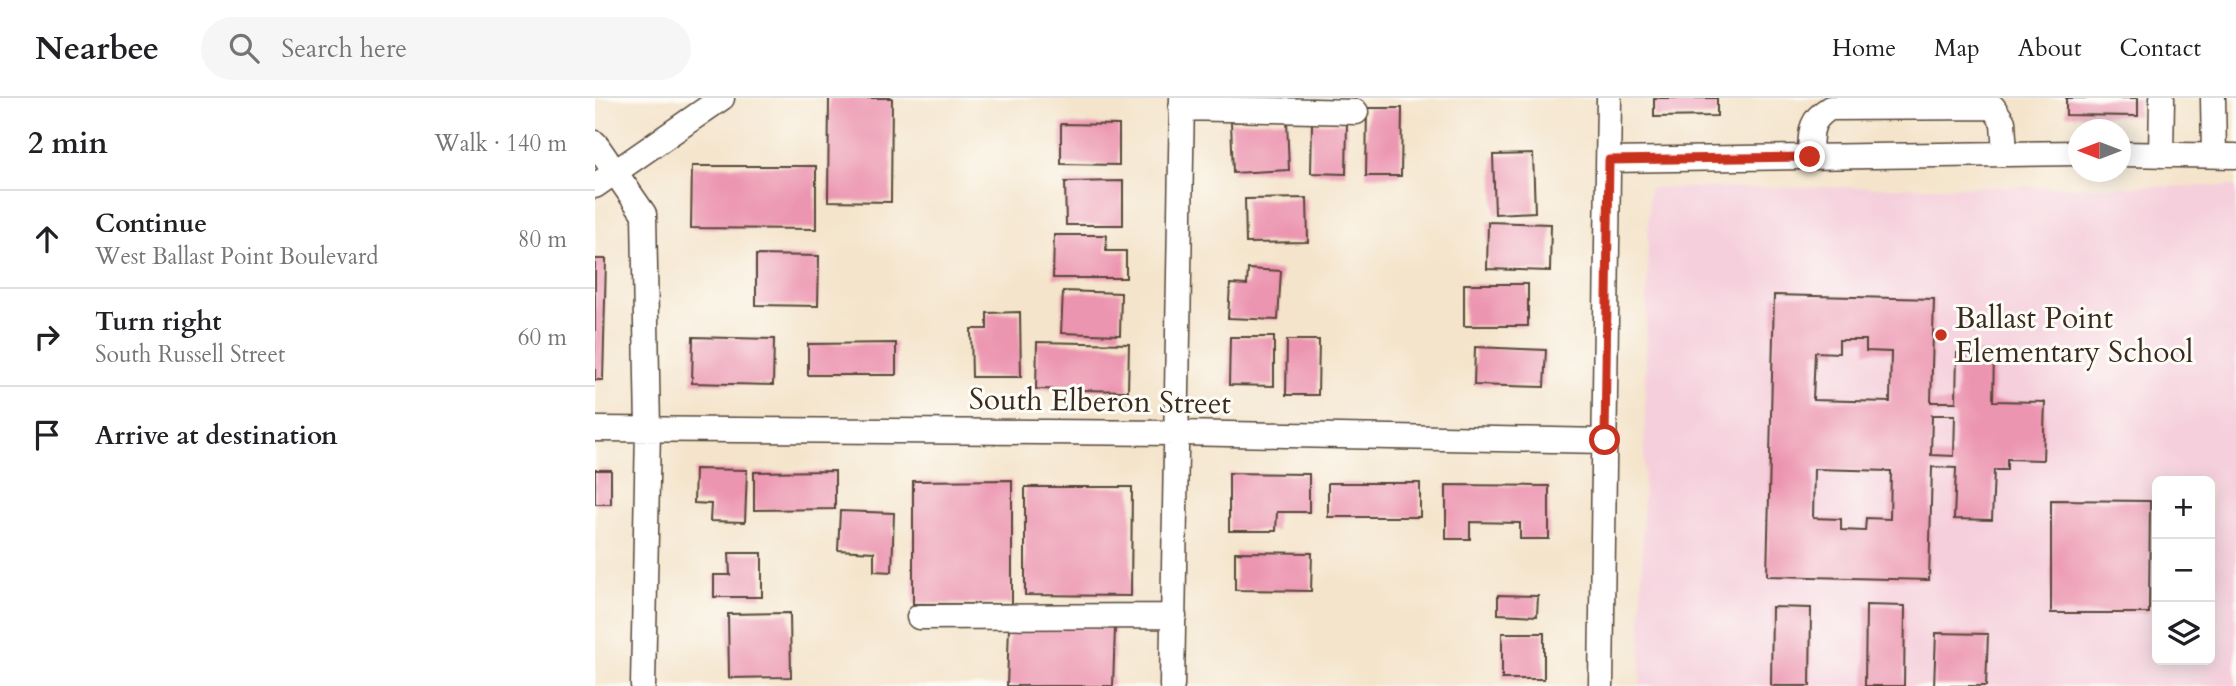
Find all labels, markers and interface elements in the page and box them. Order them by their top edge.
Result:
search box [201,17,691,80]
text: Nearbee [35,26,159,71]
icon: search [225,29,263,67]
text: Search here [281,31,407,66]
text: Home [1832,32,1896,65]
text: Map [1934,32,1980,65]
text: About [2018,32,2082,65]
text: Contact [2120,32,2201,65]
north arrow [2068,119,2131,182]
text: 2 min [28,123,108,164]
text: Walk · 140 m [434,128,567,159]
route end [1794,141,1825,172]
text: Continue [95,206,207,241]
icon: ahead [28,220,66,258]
text: 80 m [518,224,567,255]
text: West Ballast Point Boulevard [95,241,379,272]
place label: Ballast Point Elementary School [1955,298,2194,373]
text: Turn right [95,304,222,339]
icon: right [28,318,66,356]
text: 60 m [518,322,567,353]
marker: Ballast Point Elementary School [1933,327,1949,343]
text: South Russell Street [95,339,285,370]
street label: South Elberon Street [969,379,1232,424]
icon: arrive [28,416,66,454]
text: Arrive at destination [95,418,338,453]
route start [1589,424,1620,455]
map controls [2152,476,2215,665]
button: + [2152,476,2215,539]
button: − [2152,539,2215,602]
button: layers [2152,602,2215,665]

